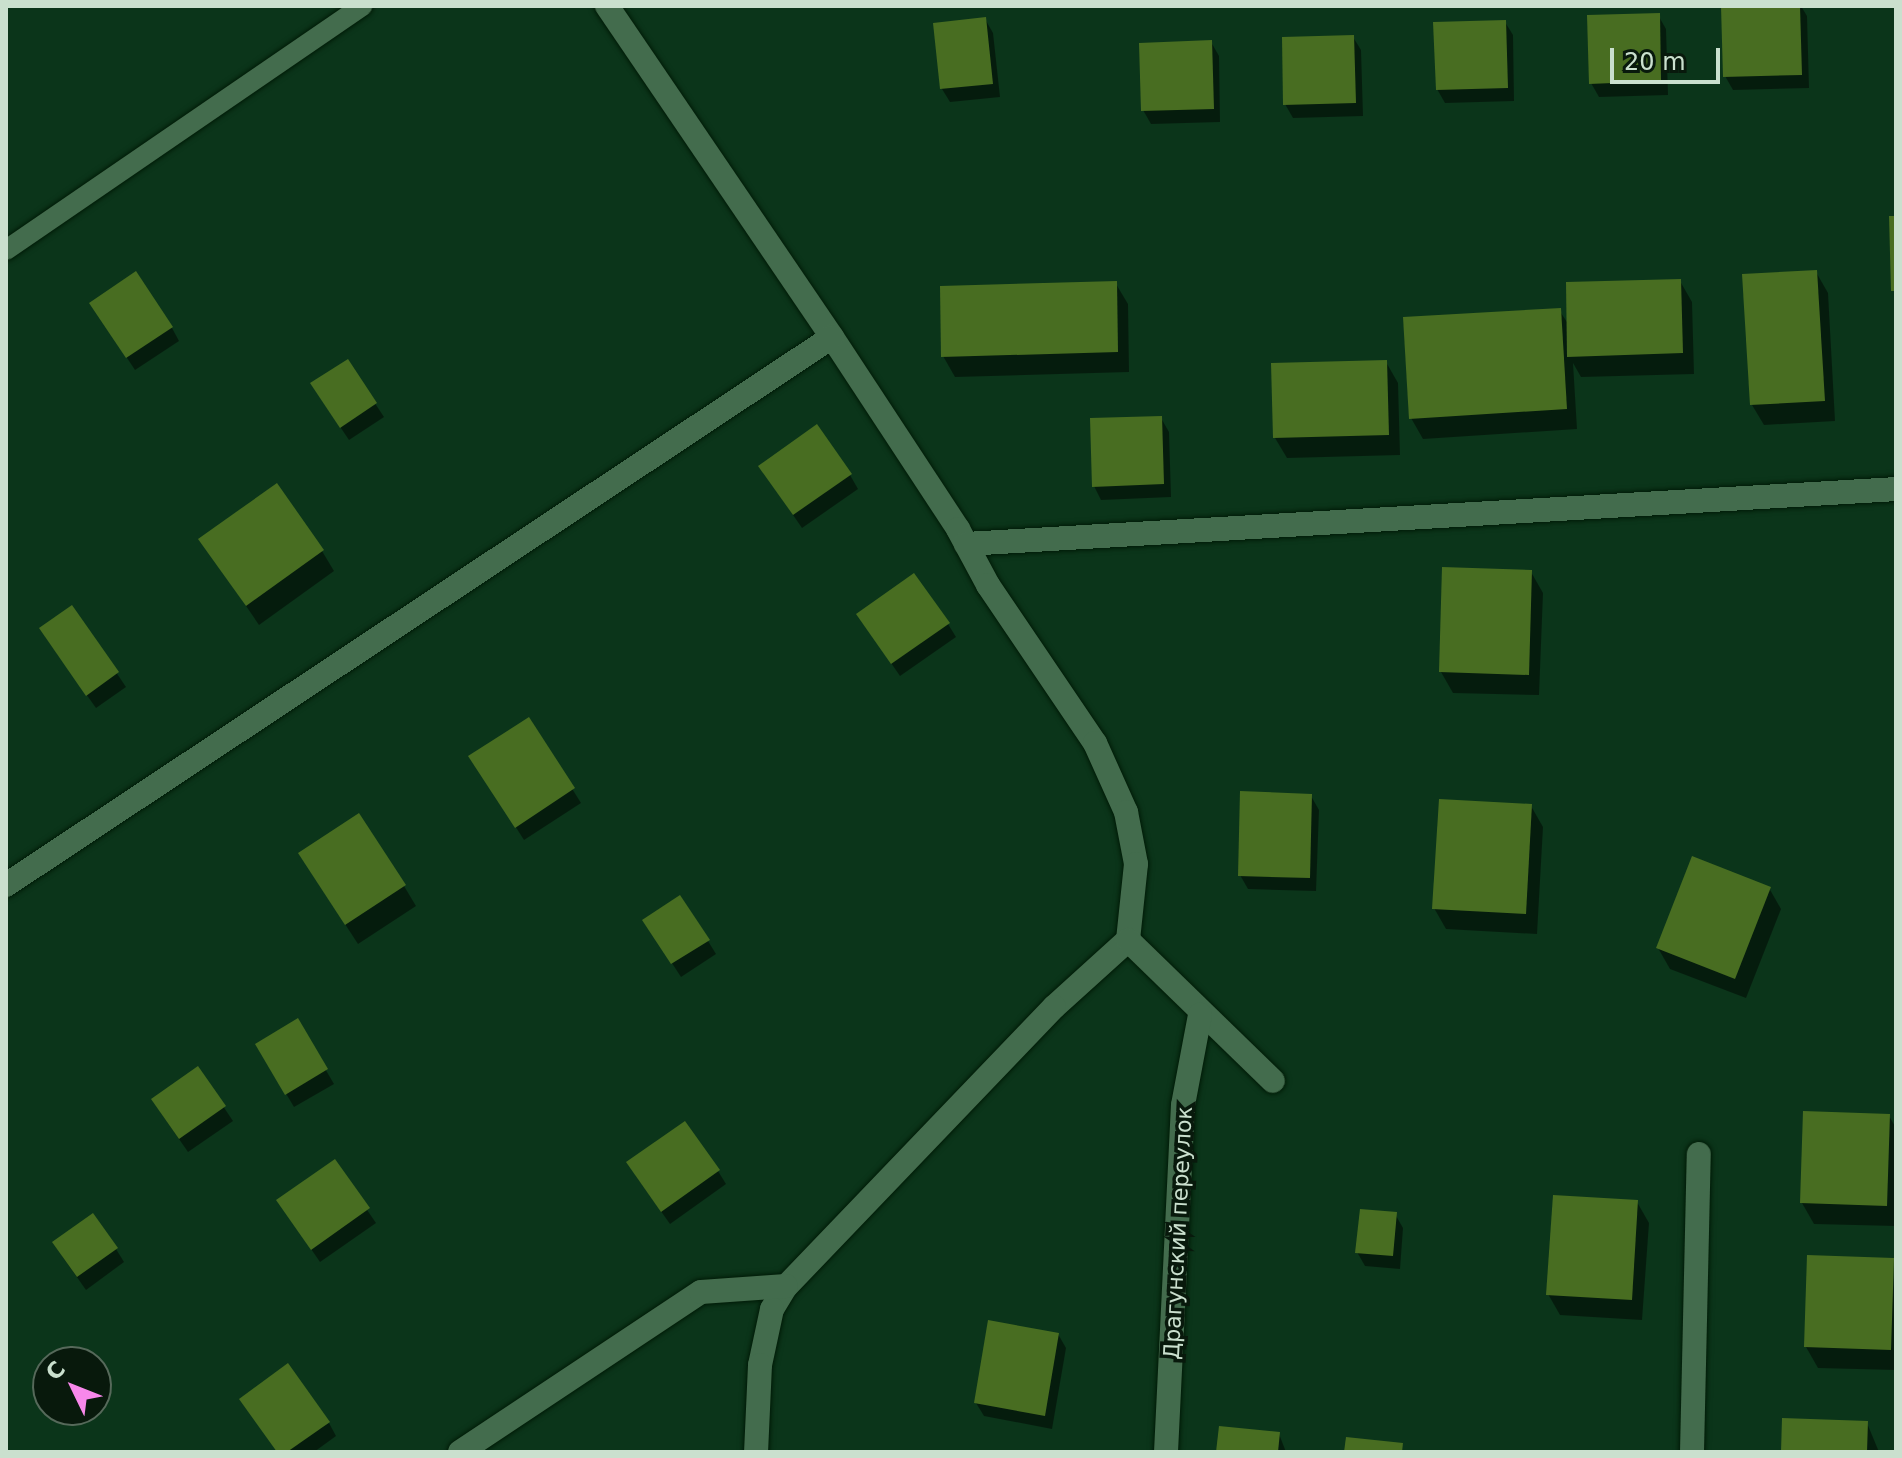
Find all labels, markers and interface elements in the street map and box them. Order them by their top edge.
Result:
scale bar [1614,32,1724,82]
text: 20 m [1624,48,1686,76]
street label: Драгунский переулок [1158,1106,1198,1360]
north arrow [32,1346,112,1426]
text: С [41,1356,70,1385]

